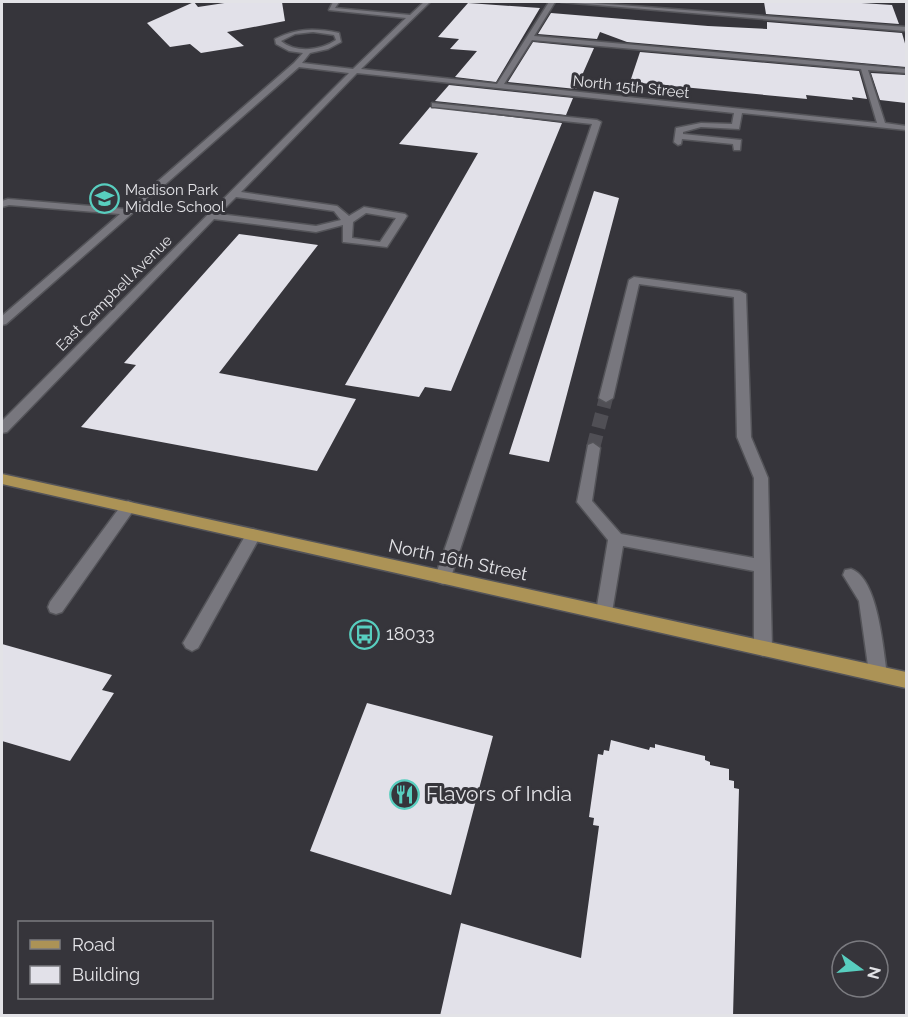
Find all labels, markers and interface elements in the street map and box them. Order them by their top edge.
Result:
street label: North 15th Street [572,72,690,102]
place label: Madison Park Middle School [125,181,226,216]
school or university icon: Madison Park Middle School [88,183,120,215]
street label: East Campbell Avenue [52,231,176,355]
street label: North 16th Street [387,535,529,584]
bus stop icon: 18033 [349,618,381,650]
place label: 18033 [386,623,435,644]
restaurant icon: Flavors of India [389,778,421,810]
place label: Flavors of India [426,781,572,806]
legend [18,921,213,999]
text: Road [72,934,115,955]
north arrow [830,939,890,999]
text: Building [72,964,140,985]
text: N [863,964,885,981]

